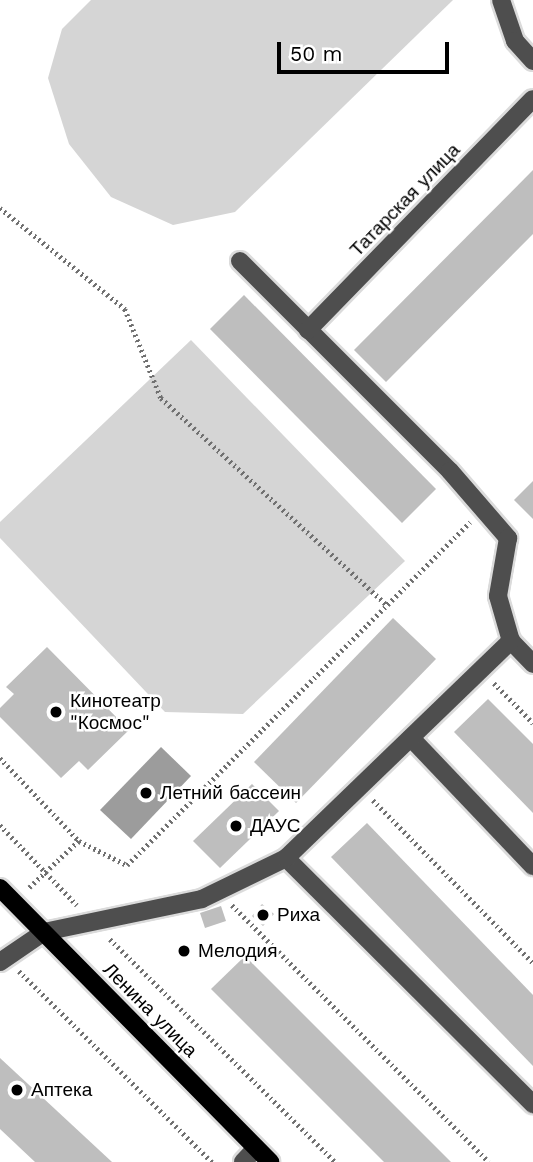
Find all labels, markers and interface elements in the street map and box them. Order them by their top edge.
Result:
scale bar [281,28,452,72]
text: 50 m [290,41,342,66]
street label: Татарская улица [345,139,465,261]
place label: Кинотеатр "Космос" [70,690,161,734]
marker: Кинотеатр "Космос" [48,704,64,720]
place label: Летний бассеин [160,782,301,804]
marker: Летний бассеин [138,785,154,801]
place label: ДАУС [250,815,300,837]
marker: ДАУС [228,818,244,834]
place label: Риха [277,904,320,926]
marker: Риха [255,907,271,923]
place label: Мелодия [198,940,277,962]
marker: Мелодия [176,943,192,959]
street label: Ленина улица [98,958,202,1062]
place label: Аптека [31,1079,92,1101]
marker: Аптека [9,1082,25,1098]

